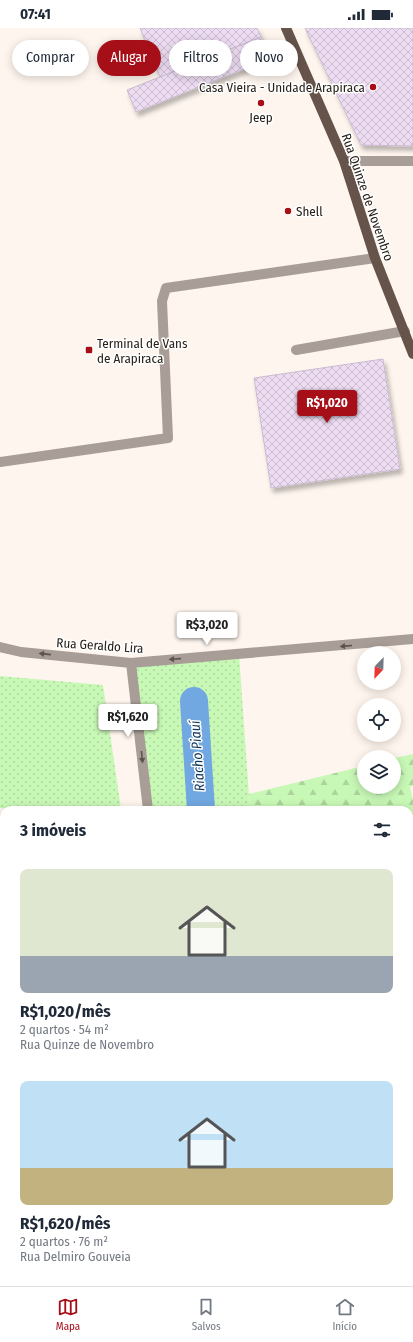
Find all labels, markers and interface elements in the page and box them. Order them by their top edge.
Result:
text: 07:41 [20,5,51,23]
chip: Comprar [12,40,89,76]
chip: Alugar [97,40,161,76]
chip: Filtros [169,40,232,76]
chip: Novo [240,40,298,76]
place label: Casa Vieira - Unidade Arapiraca [199,80,365,95]
marker: Casa Vieira - Unidade Arapiraca [368,82,378,92]
marker: Jeep [256,98,266,108]
place label: Jeep [249,110,273,125]
street label: Rua Quinze de Novembro [339,131,397,263]
place label: Shell [296,204,323,219]
marker: Shell [283,206,293,216]
place label: Terminal de Vans de Arapiraca [97,336,188,366]
marker: Terminal de Vans de Arapiraca [84,345,94,355]
pin: R$1,020 [290,390,364,424]
text: R$1,020 [306,395,348,410]
pin: R$3,020 [170,612,244,646]
text: R$3,020 [186,617,228,632]
street label: Rua Geraldo Lira [56,635,144,656]
one-way arrow [340,642,352,649]
north arrow [357,646,401,690]
map controls [357,646,401,794]
one-way arrow [39,651,52,657]
one-way arrow [169,656,181,663]
button: locate [357,698,401,742]
pin: R$1,620 [91,704,165,738]
text: R$1,620 [107,709,149,724]
water label: Riacho Piauí [186,718,208,792]
button: layers [357,750,401,794]
one-way arrow [138,751,145,763]
icon: filters [371,819,393,841]
text: 3 imóveis [20,820,86,841]
icon: home [171,895,243,967]
text: R$1,020/mês [20,1001,111,1022]
text: 2 quartos · 54 m² [20,1022,109,1037]
text: Rua Quinze de Novembro [20,1037,154,1052]
icon: home [171,1107,243,1179]
text: R$1,620/mês [20,1213,111,1234]
text: 2 quartos · 76 m² [20,1234,108,1249]
text: Rua Delmiro Gouveia [20,1249,131,1264]
tab: Mapa [56,1296,80,1333]
tab: Salvos [192,1296,221,1333]
tab: Início [332,1296,357,1333]

